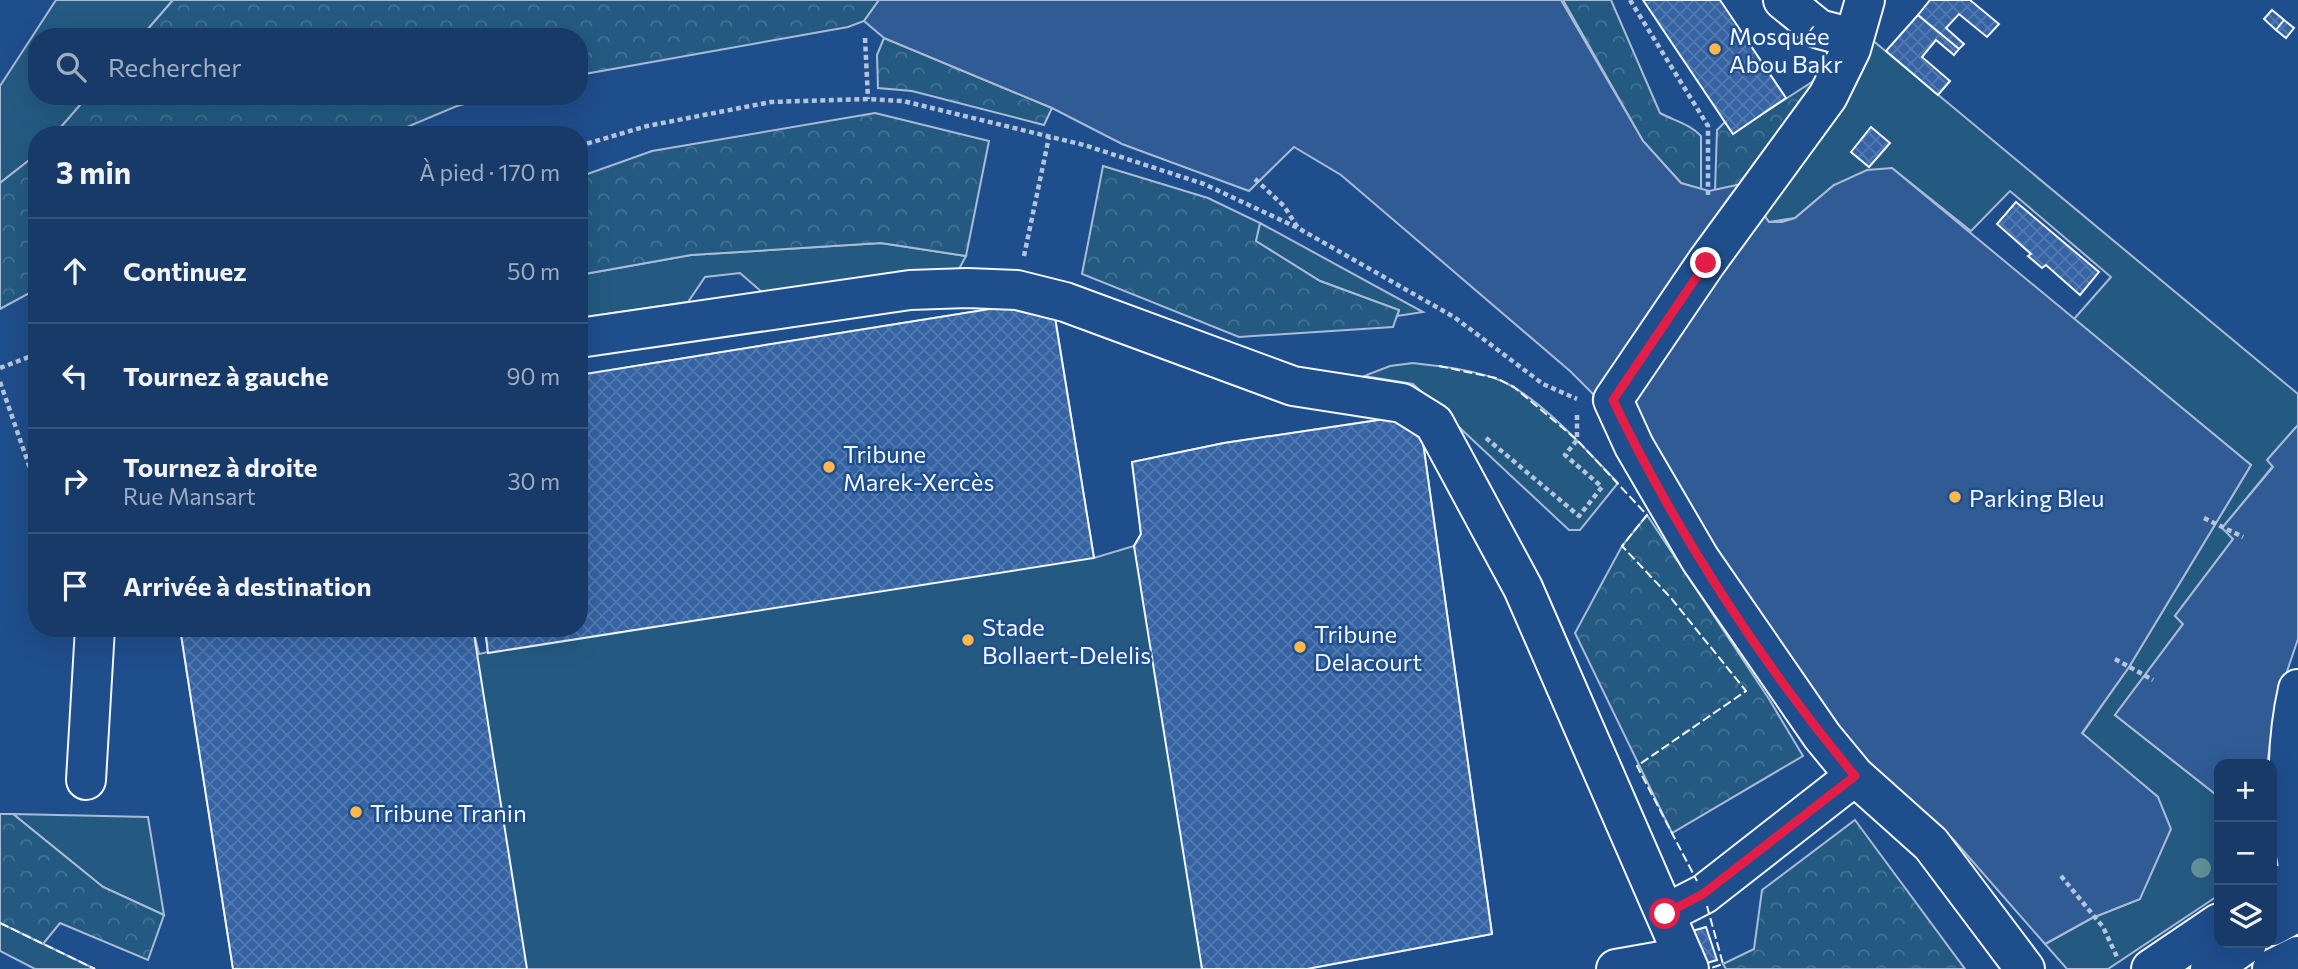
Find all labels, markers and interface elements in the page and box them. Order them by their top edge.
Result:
place label: Mosquée Abou Bakr [1729,21,1843,78]
search box [28,28,588,105]
marker: Mosquée Abou Bakr [1707,41,1723,57]
icon: search [52,48,90,86]
text: Rechercher [108,51,242,82]
text: 3 min [56,153,131,190]
text: À pied · 170 m [419,158,560,186]
route end [1690,247,1721,278]
icon: ahead [56,252,94,290]
text: Continuez [123,255,247,286]
text: 50 m [507,257,560,285]
icon: left [56,357,94,395]
text: Tournez à gauche [123,360,329,391]
text: 90 m [507,362,560,390]
place label: Tribune Marek-Xercès [843,439,994,496]
text: Tournez à droite [123,451,318,482]
marker: Tribune Marek-Xercès [821,459,837,475]
icon: right [56,462,94,500]
text: 30 m [507,467,560,495]
text: Rue Mansart [123,482,256,510]
place label: Parking Bleu [1969,483,2104,512]
marker: Parking Bleu [1947,489,1963,505]
icon: arrive [56,567,94,605]
text: Arrivée à destination [123,570,371,601]
place label: Stade Bollaert-Delelis [982,612,1151,669]
place label: Tribune Delacourt [1314,619,1422,676]
marker: Stade Bollaert-Delelis [960,632,976,648]
marker: Tribune Delacourt [1292,639,1308,655]
map controls [2214,759,2277,948]
button: + [2214,759,2277,822]
place label: Tribune Tranin [370,798,527,827]
marker: Tribune Tranin [348,804,364,820]
button: − [2214,822,2277,885]
button: layers [2214,885,2277,948]
route start [1649,898,1680,929]

